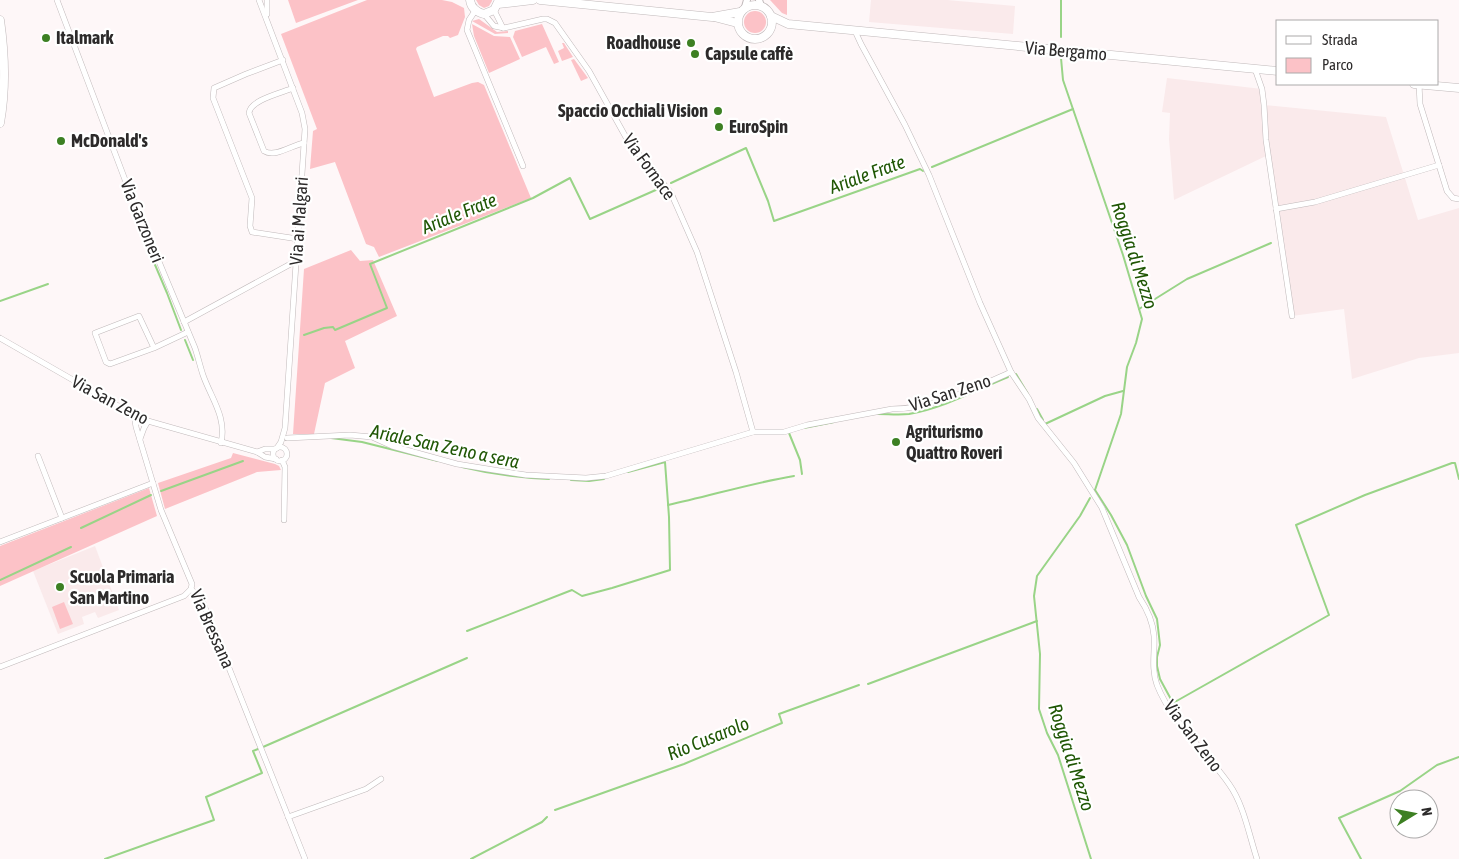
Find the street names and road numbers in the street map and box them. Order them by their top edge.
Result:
street label: Via Bergamo [1024,36,1108,65]
street label: Via Fornace [618,130,680,204]
street label: Via Garzoneri [116,176,169,266]
street label: Via ai Malgari [285,176,312,266]
street label: Via San Zeno [906,369,993,416]
street label: Via San Zeno [68,370,152,429]
street label: Via Bressana [186,586,239,671]
street label: Via San Zeno [1160,696,1227,776]

